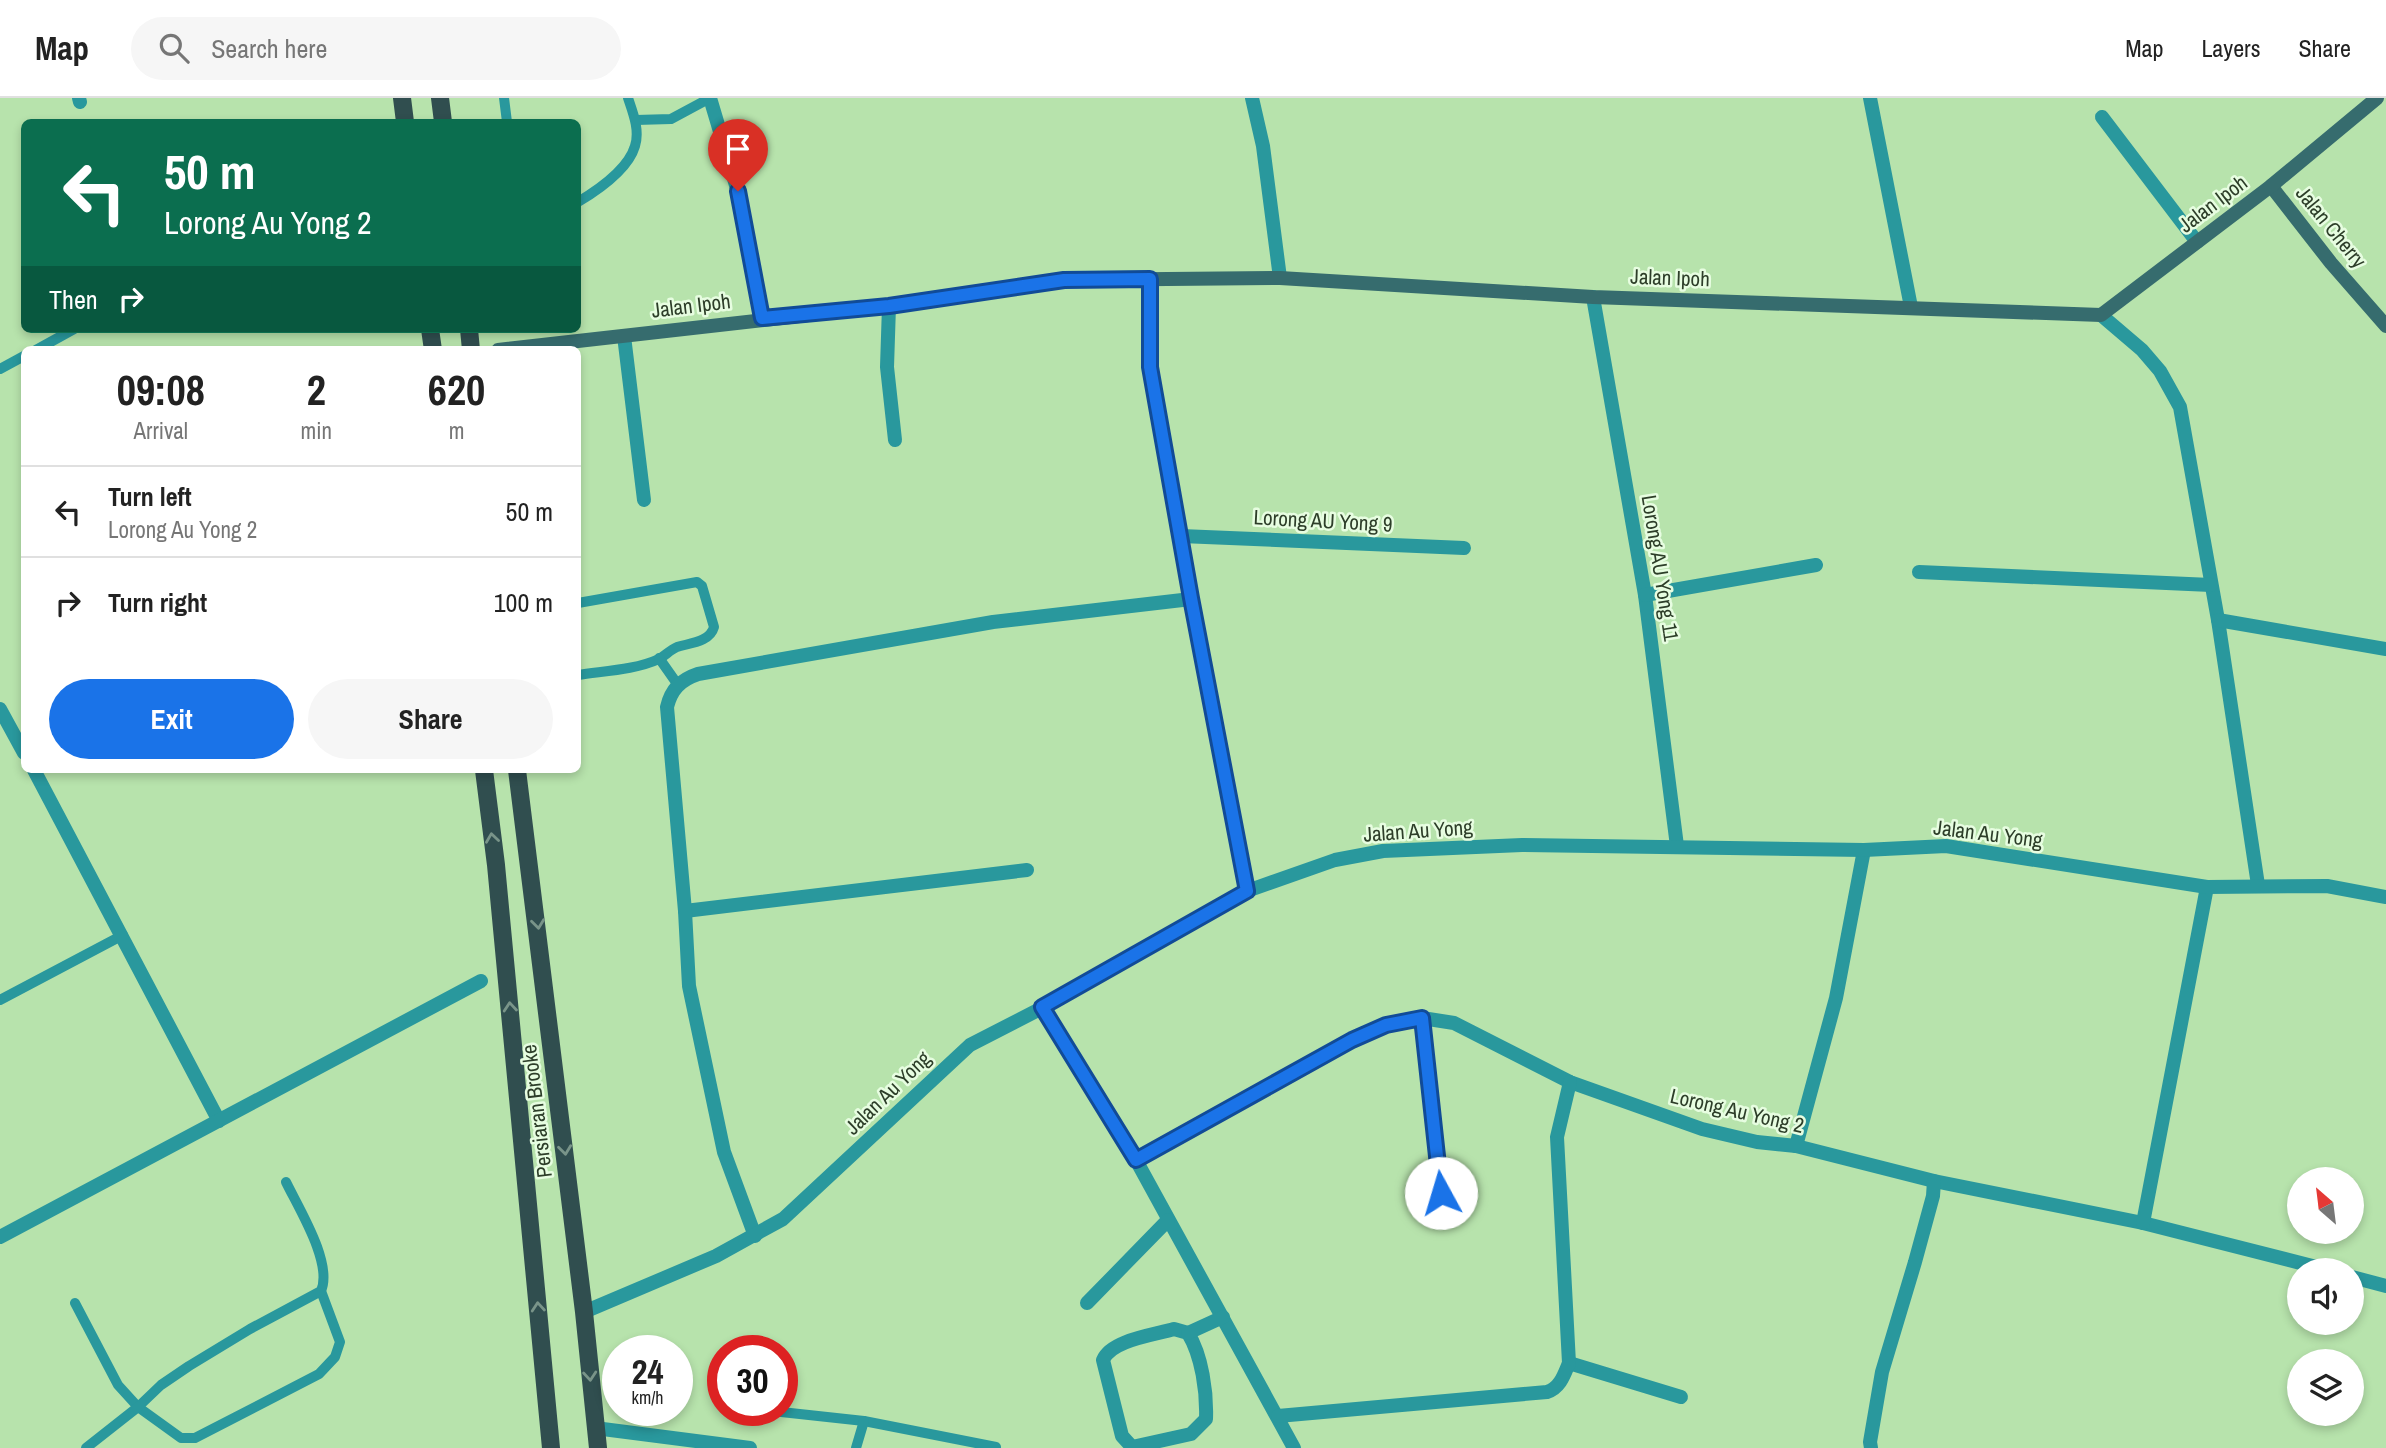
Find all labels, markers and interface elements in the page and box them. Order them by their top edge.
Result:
search box [131,17,621,80]
text: Map [35,26,89,70]
icon: search [155,29,193,67]
text: Search here [211,31,327,66]
text: Map [2125,32,2163,64]
text: Layers [2201,32,2260,64]
text: Share [2298,32,2351,64]
pin [708,119,768,191]
icon: arrive [719,130,757,168]
text: 50 m [164,138,256,204]
icon: left [49,147,140,238]
street label: Jalan Ipoh [2172,168,2253,239]
street label: Jalan Cherry [2289,180,2374,274]
text: Lorong Au Yong 2 [164,201,372,244]
street label: Jalan Ipoh [1630,262,1710,293]
icon: right [112,280,150,318]
text: Then [49,282,98,317]
street label: Jalan Ipoh [650,286,732,325]
text: 09:08 [117,362,205,418]
text: 2 [307,362,326,418]
text: 620 [428,362,485,418]
text: Arrival [134,415,188,446]
text: min [301,415,332,446]
text: m [449,415,464,446]
text: Turn left [108,479,192,514]
icon: left [49,493,87,531]
street label: Lorong AU Yong 11 [1635,493,1686,643]
text: 50 m [506,494,553,529]
street label: Lorong AU Yong 9 [1253,502,1393,539]
text: Lorong Au Yong 2 [108,514,257,545]
icon: right [49,584,87,622]
text: Turn right [108,585,207,620]
text: 100 m [494,585,553,620]
button: Exit [49,679,294,759]
button: Share [308,679,553,759]
street label: Jalan Au Yong [1362,812,1474,849]
street label: Jalan Au Yong [1932,812,2045,855]
one-way arrow [485,832,500,843]
one-way arrow [530,918,545,930]
one-way arrow [502,1001,517,1013]
street label: Persiaran Brooke [514,1043,559,1179]
street label: Jalan Au Yong [838,1044,937,1141]
street label: Lorong Au Yong 2 [1667,1081,1807,1140]
one-way arrow [557,1145,572,1156]
position arrow [1404,1156,1478,1230]
north arrow [2287,1167,2364,1244]
map controls [2287,1167,2364,1426]
button: sound [2287,1258,2364,1335]
one-way arrow [530,1301,545,1313]
speed limit sign: 30 [707,1335,798,1426]
text: 24 [632,1348,663,1395]
button: layers [2287,1349,2364,1426]
one-way arrow [582,1371,597,1382]
text: km/h [632,1385,664,1410]

